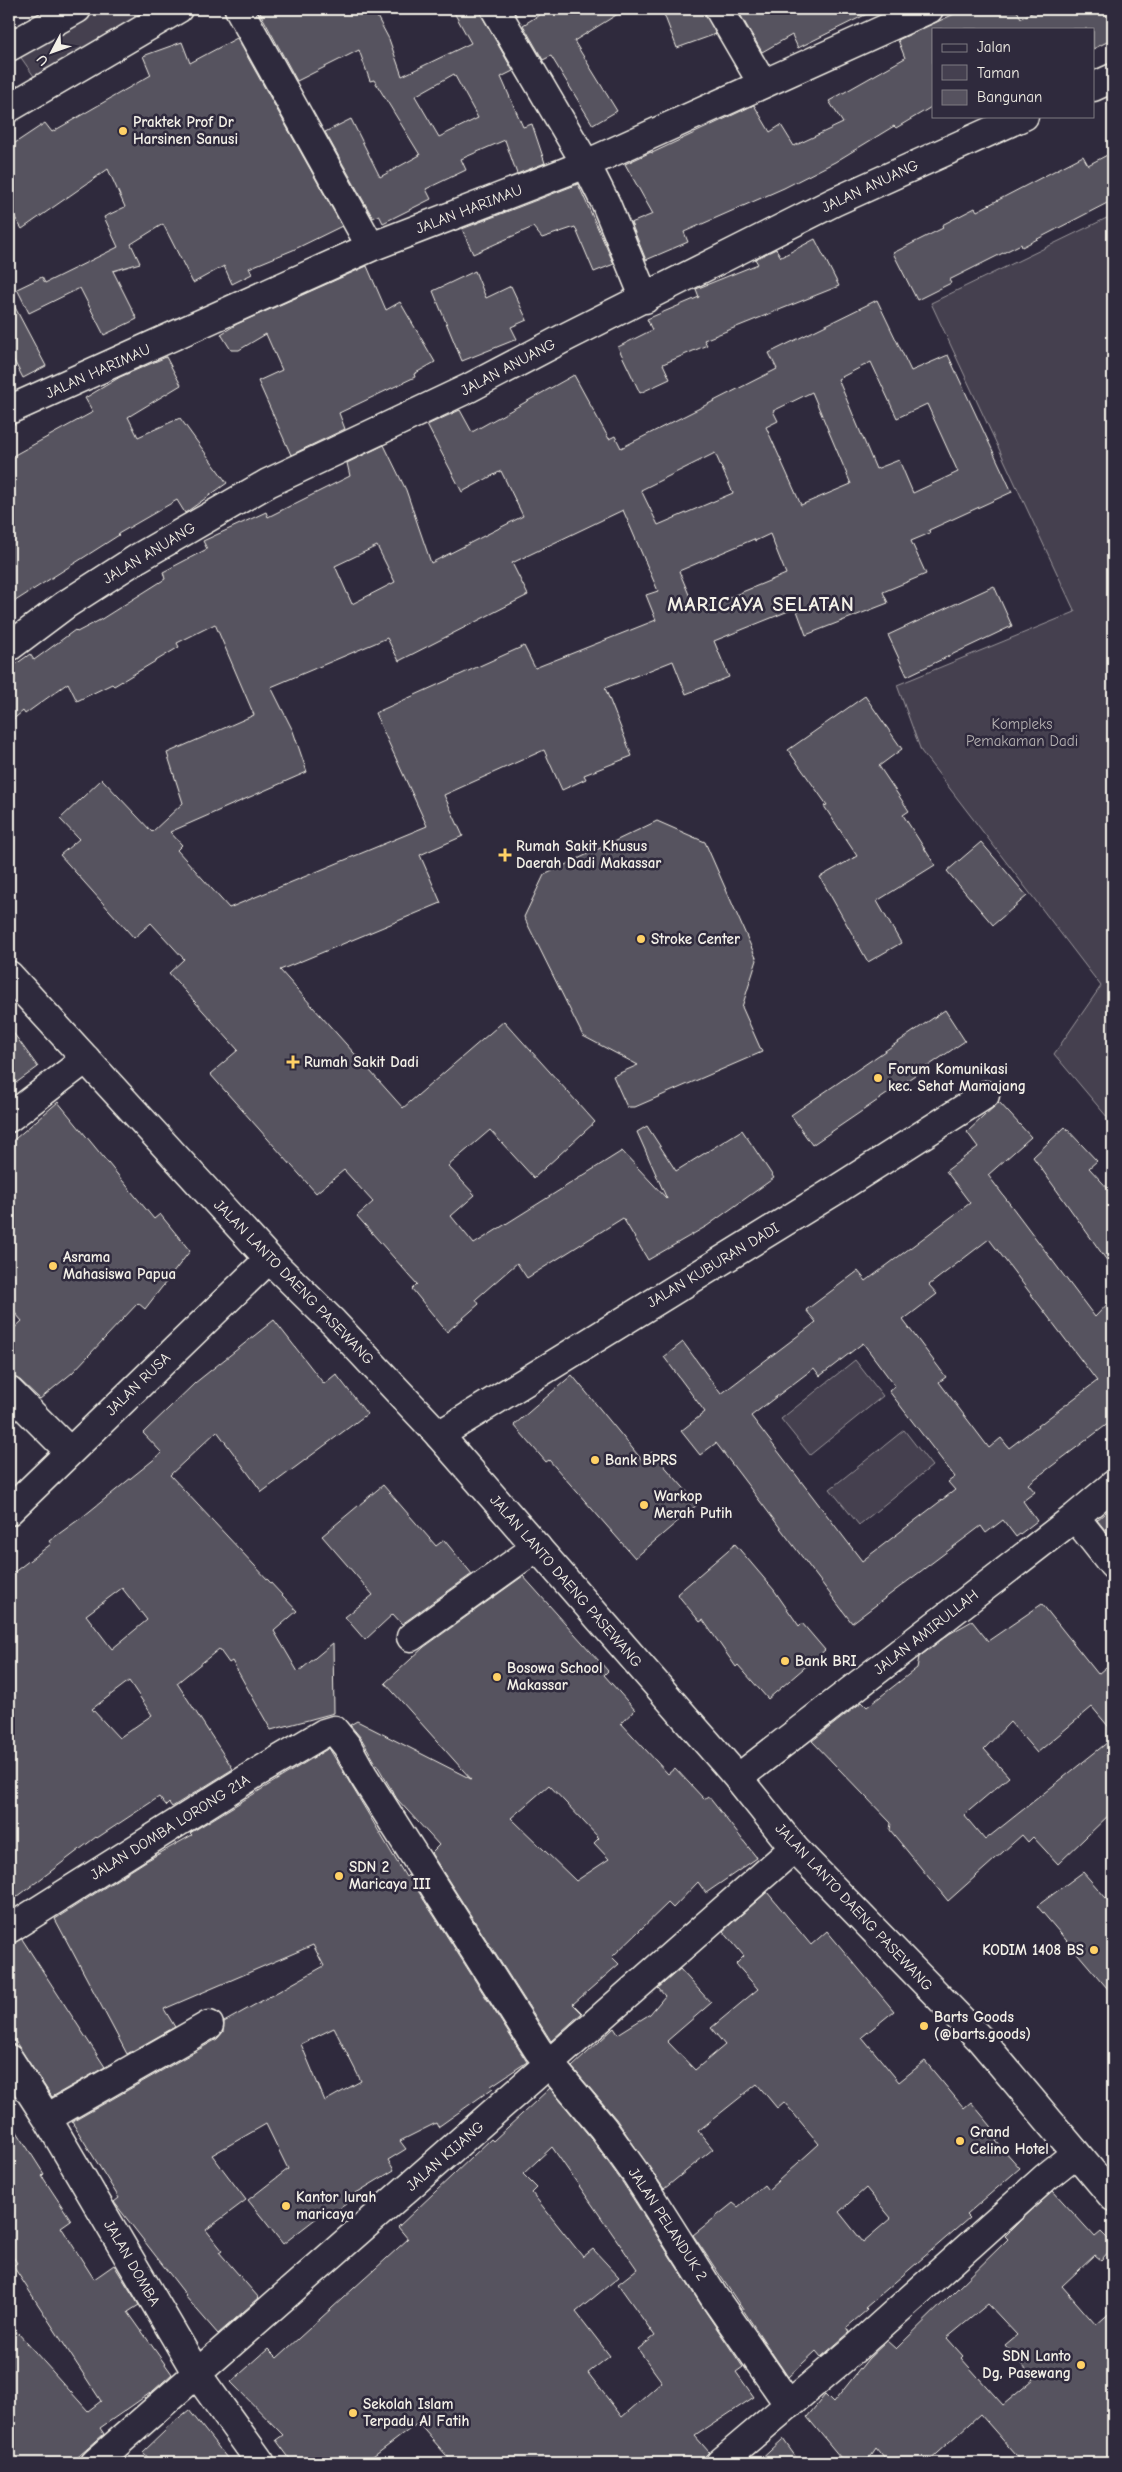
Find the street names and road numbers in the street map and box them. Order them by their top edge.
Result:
street label: JALAN ANUANG [819,156,921,216]
street label: JALAN HARIMAU [413,180,525,238]
street label: JALAN ANUANG [458,334,559,400]
street label: JALAN HARIMAU [43,340,153,402]
street label: JALAN ANUANG [99,518,199,588]
street label: JALAN LANTO DAENG PASEWANG [210,1196,378,1368]
street label: JALAN KUBURAN DADI [644,1218,782,1312]
street label: JALAN RUSA [102,1349,174,1419]
street label: JALAN LANTO DAENG PASEWANG [486,1491,646,1671]
street label: JALAN AMIRULLAH [870,1586,982,1678]
street label: JALAN DOMBA LORONG 21A [87,1770,253,1884]
street label: JALAN LANTO DAENG PASEWANG [772,1819,937,1995]
street label: JALAN KIJANG [402,2117,488,2195]
street label: JALAN PELANDUK 2 [625,2164,711,2284]
street label: JALAN DOMBA [100,2217,164,2309]

